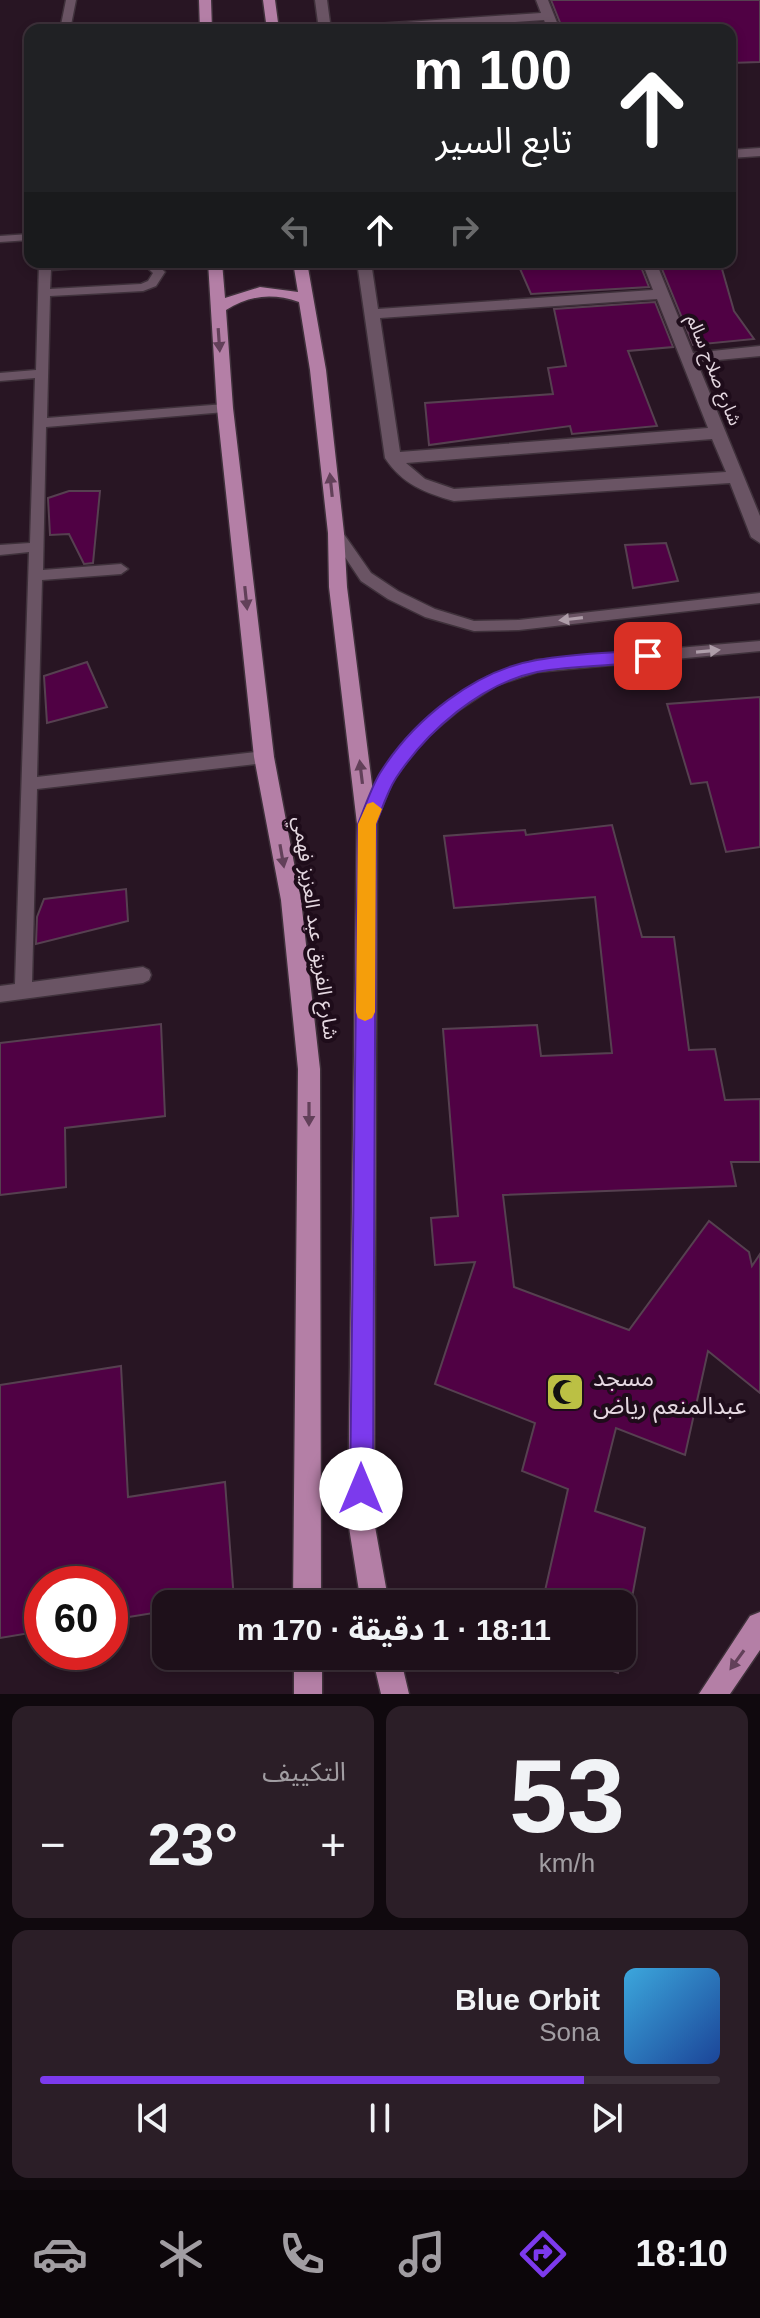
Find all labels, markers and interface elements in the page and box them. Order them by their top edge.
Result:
text: 100 m [413,38,572,101]
icon: ahead [600,56,704,160]
text: تابع السير [436,120,572,161]
icon: left [274,208,318,252]
icon: ahead [358,208,402,252]
icon: right [442,208,486,252]
street label: شارع صلاح سالم [679,312,745,430]
one-way arrow [213,328,226,353]
one-way arrow [324,472,337,497]
one-way arrow [240,586,253,611]
one-way arrow [558,613,583,626]
pin [614,622,682,690]
icon: arrive [626,634,670,678]
one-way arrow [696,644,721,657]
one-way arrow [354,759,367,784]
street label: شارع الفريق عبد العزيز فهمي [285,815,343,1042]
one-way arrow [277,844,289,869]
one-way arrow [303,1102,315,1127]
place label: مسجد عبدالمنعم رياض [593,1364,746,1423]
mosque icon: مسجد عبدالمنعم رياض [544,1371,586,1413]
position arrow [319,1447,403,1531]
speed limit sign: 60 [24,1566,128,1670]
text: 18:11 · 1 دقيقة · 170 m [237,1613,551,1646]
one-way arrow [730,1650,745,1671]
text: 53 [509,1738,625,1854]
text: التكييف [262,1757,346,1787]
text: 23° [148,1811,238,1878]
text: − [40,1820,66,1869]
text: + [320,1820,346,1869]
text: km/h [539,1848,595,1878]
text: Blue Orbit [455,1983,600,2016]
text: Sona [539,2017,600,2047]
icon: previous [131,2096,175,2140]
icon: pause [358,2096,402,2140]
icon: next [585,2096,629,2140]
icon: car [32,2226,88,2282]
icon: climate [153,2226,209,2282]
icon: phone [274,2226,330,2282]
icon: music [394,2226,450,2282]
icon: directions [515,2226,571,2282]
text: 18:10 [636,2233,728,2274]

